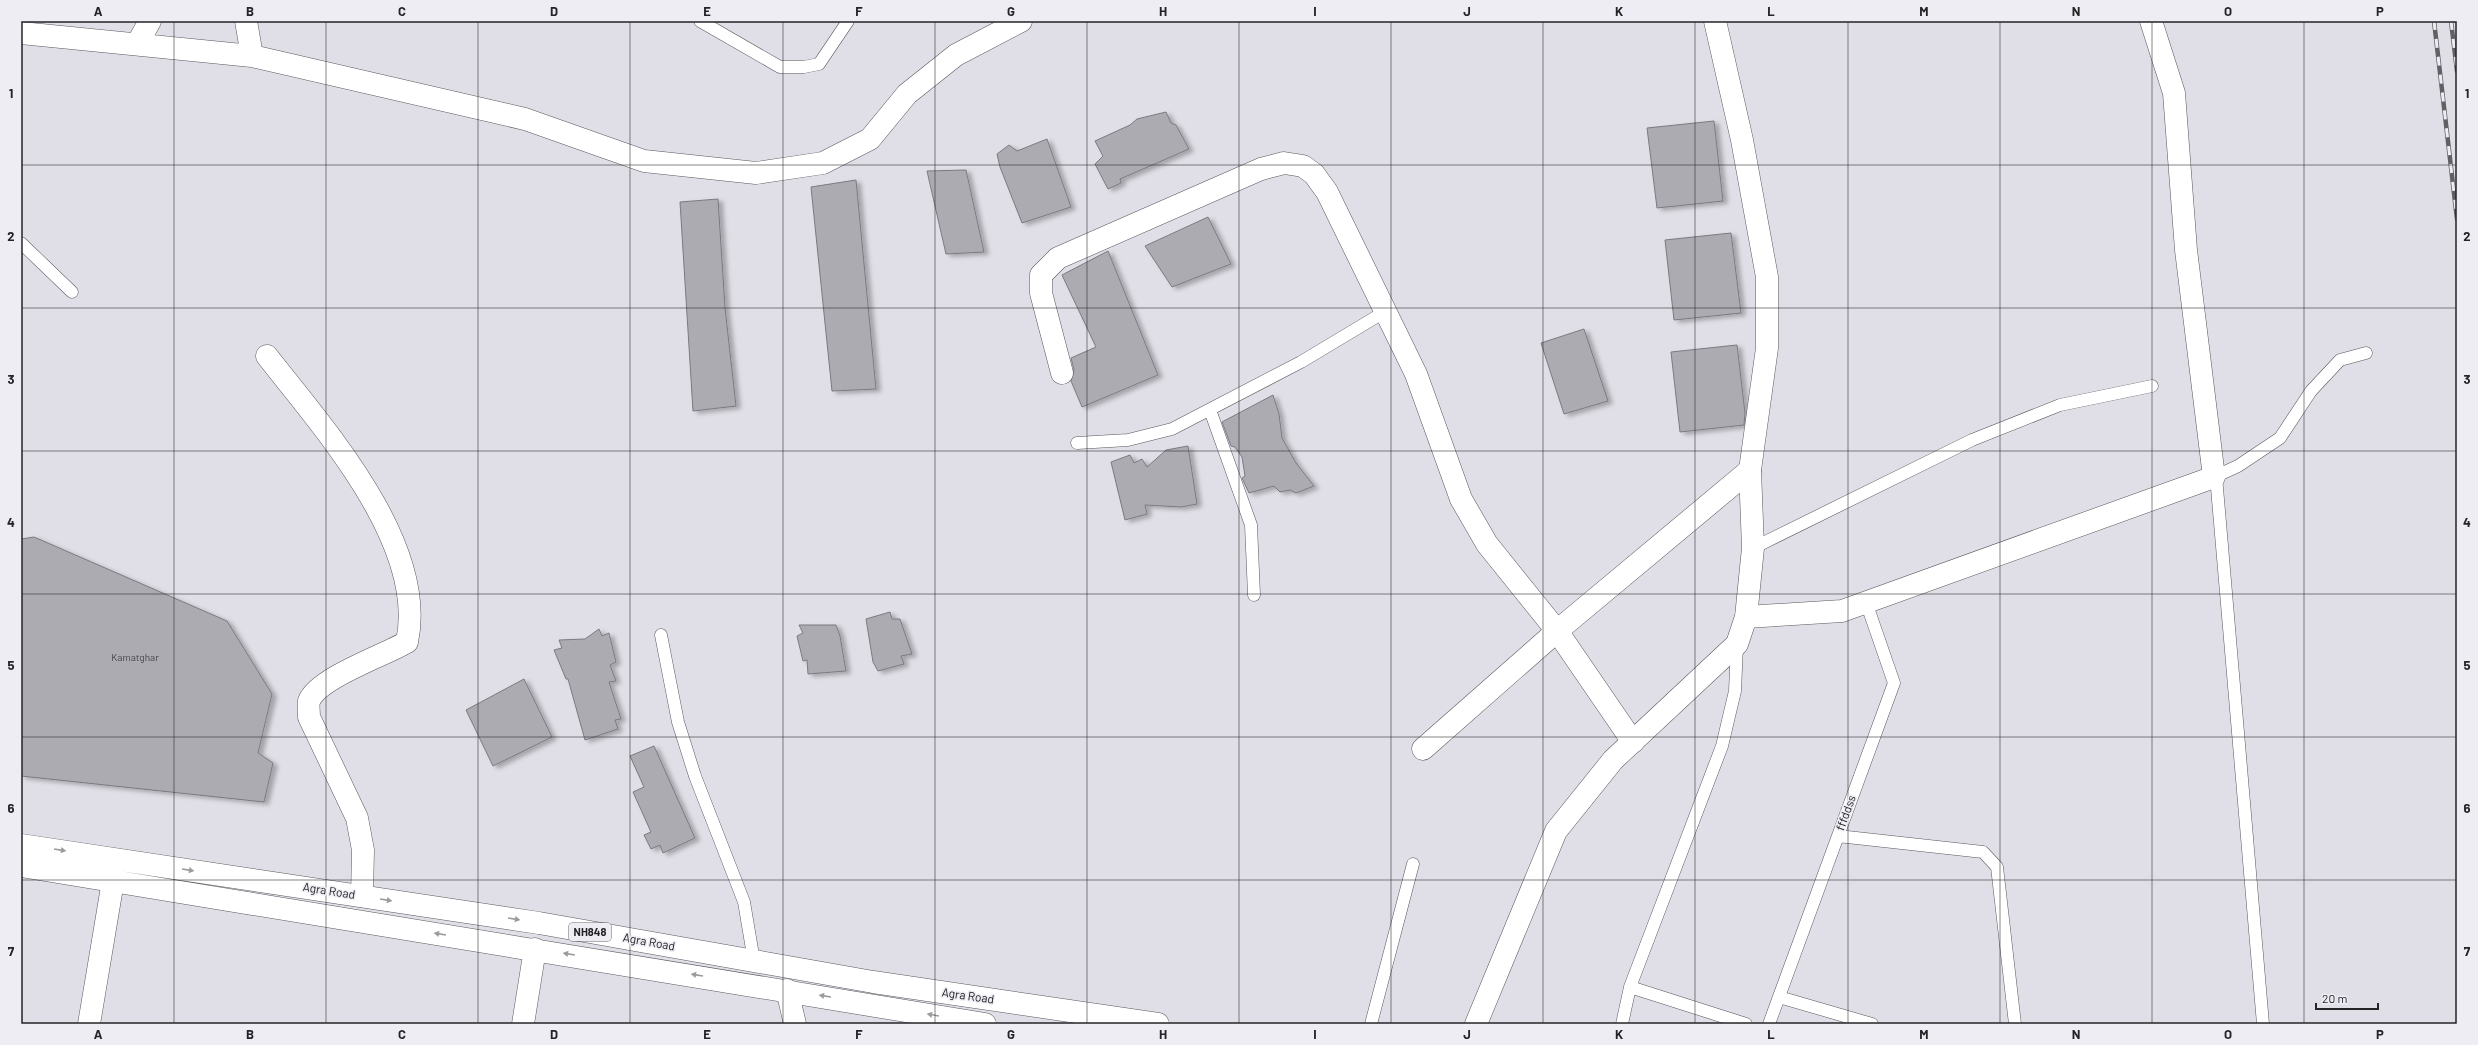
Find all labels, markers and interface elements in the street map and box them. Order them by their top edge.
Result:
text: A [94,3,103,19]
text: B [246,3,254,19]
text: C [398,3,406,19]
text: D [550,3,558,19]
text: E [703,3,711,19]
text: F [855,3,863,19]
text: G [1007,3,1015,19]
text: H [1159,3,1167,19]
text: I [1313,3,1317,19]
text: J [1463,3,1471,19]
text: K [1615,3,1623,19]
text: L [1767,3,1775,19]
text: M [1919,3,1929,19]
text: N [2072,3,2080,19]
text: O [2224,3,2232,19]
text: P [2376,3,2384,19]
text: 1 [9,85,13,101]
text: 1 [2465,85,2469,101]
text: 2 [7,228,15,244]
text: 2 [2463,228,2471,244]
text: 3 [7,371,15,387]
text: 3 [2463,371,2471,387]
text: 4 [7,514,15,530]
text: 4 [2463,514,2471,530]
house number: Kamatghar [111,651,159,663]
text: 5 [7,657,15,673]
text: 5 [2463,657,2471,673]
street label: fffddss [1832,793,1858,832]
text: 6 [8,800,15,816]
text: 6 [2464,800,2471,816]
one-way arrow [53,848,66,854]
one-way arrow [182,867,194,873]
street label: Agra Road [302,879,356,901]
one-way arrow [380,897,392,903]
one-way arrow [508,916,520,922]
road number: NH848 [569,923,611,941]
street label: Agra Road [622,930,676,952]
one-way arrow [434,931,446,937]
text: 7 [8,943,15,959]
text: 7 [2464,943,2471,959]
one-way arrow [563,951,575,957]
one-way arrow [691,972,703,978]
street label: Agra Road [941,984,995,1006]
scale bar [2316,985,2378,1011]
text: 20 m [2322,991,2348,1005]
one-way arrow [819,993,831,999]
one-way arrow [927,1011,939,1017]
text: A [94,1026,103,1042]
text: B [246,1026,254,1042]
text: C [398,1026,406,1042]
text: D [550,1026,558,1042]
text: E [703,1026,711,1042]
text: F [855,1026,863,1042]
text: G [1007,1026,1015,1042]
text: H [1159,1026,1167,1042]
text: I [1313,1026,1317,1042]
text: J [1463,1026,1471,1042]
text: K [1615,1026,1623,1042]
text: L [1767,1026,1775,1042]
text: M [1919,1026,1929,1042]
text: N [2072,1026,2080,1042]
text: O [2224,1026,2232,1042]
text: P [2376,1026,2384,1042]

